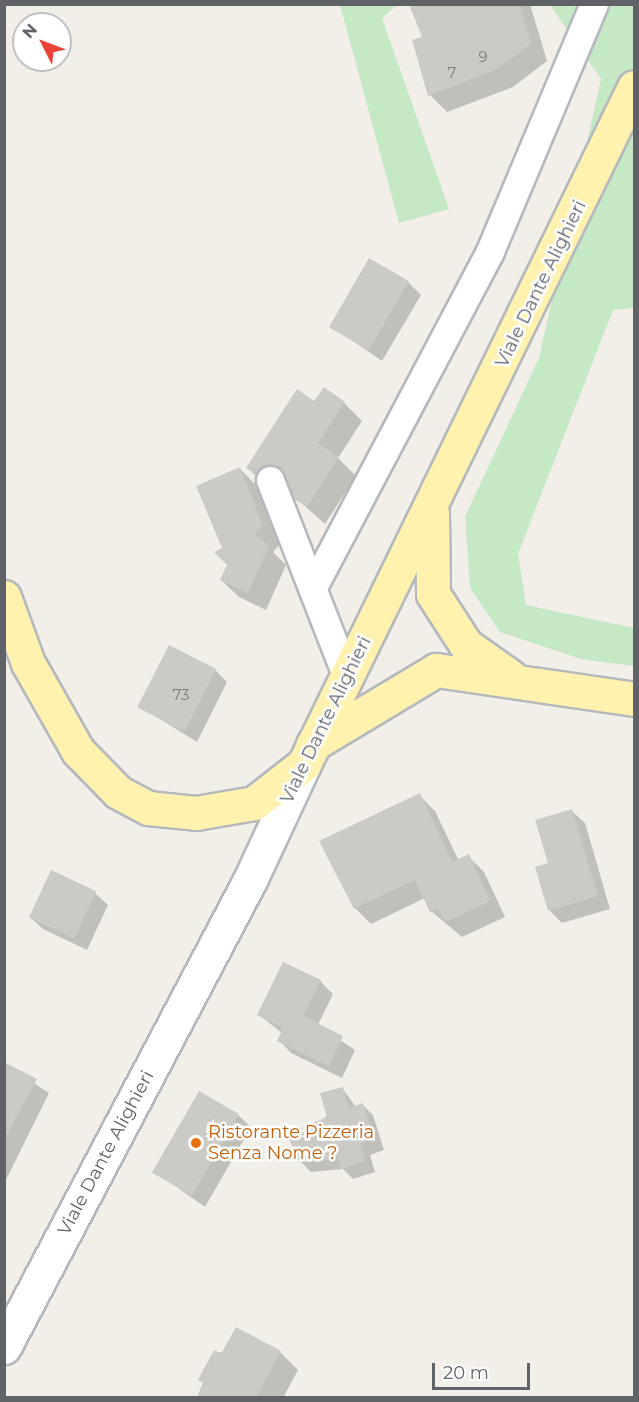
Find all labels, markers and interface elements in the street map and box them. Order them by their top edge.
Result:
north arrow [12,12,72,72]
text: N [18,20,41,42]
house number: 9 [478,48,488,66]
house number: 7 [448,64,456,82]
street label: Viale Dante Alighieri [491,197,591,371]
street label: Viale Dante Alighieri [276,633,376,807]
house number: 73 [172,686,190,704]
street label: Viale Dante Alighieri [53,1067,159,1239]
place label: Ristorante Pizzeria Senza Nome ? [208,1122,374,1164]
marker: Ristorante Pizzeria Senza Nome ? [189,1136,203,1150]
scale bar [435,1351,532,1389]
text: 20 m [443,1362,489,1384]

